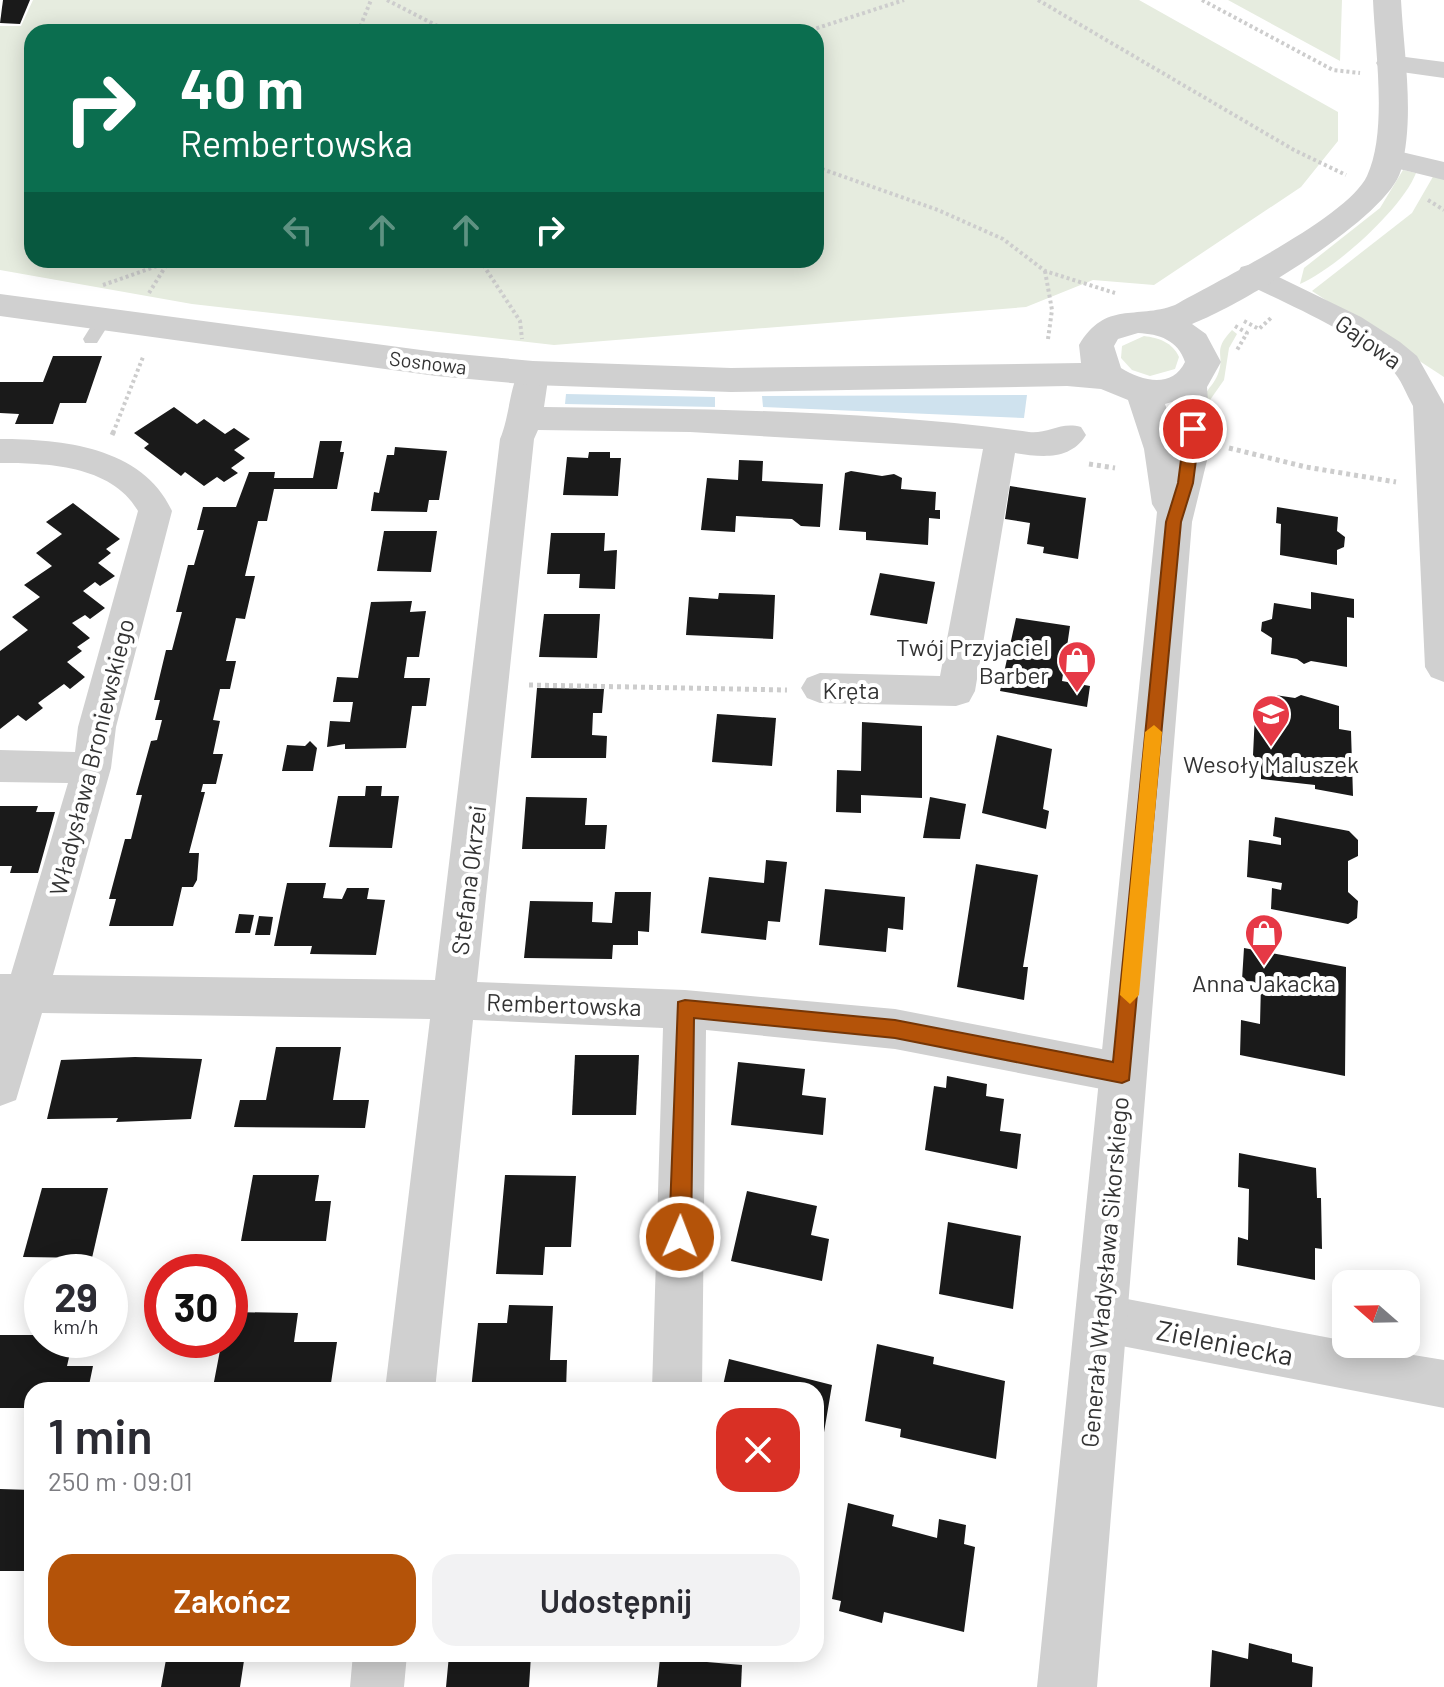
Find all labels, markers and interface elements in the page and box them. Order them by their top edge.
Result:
text: 40 m [180,53,304,120]
icon: right [48,56,152,160]
text: Rembertowska [180,121,413,164]
icon: left [276,208,320,252]
icon: ahead [360,208,404,252]
icon: ahead [444,208,488,252]
icon: right [528,208,572,252]
street label: Gajowa [1330,308,1408,374]
street label: Sosnowa [388,345,468,379]
pin [1159,395,1227,463]
icon: arrive [1171,407,1215,451]
street label: Władysława Broniewskiego [43,616,139,898]
place label: Twój Przyjaciel Barber [896,632,1049,689]
shop icon: Twój Przyjaciel Barber [1056,639,1098,694]
street label: Kręta [823,675,879,704]
school or university icon: Wesoły Maluszek [1250,693,1292,748]
place label: Wesoły Maluszek [1183,749,1359,778]
street label: Stefana Okrzei [444,803,492,957]
shop icon: Anna Jakacka [1243,912,1285,967]
place label: Anna Jakacka [1192,968,1336,997]
street label: Rembertowska [486,987,642,1021]
street label: Generała Władysława Sikorskiego [1074,1095,1134,1449]
position arrow [638,1195,722,1279]
speed limit sign: 30 [144,1254,248,1358]
north arrow [1332,1270,1420,1358]
map controls [1332,1270,1420,1358]
text: 29 [54,1272,98,1320]
street label: Zieleniecka [1154,1312,1296,1372]
text: km/h [53,1314,99,1338]
text: 1 min [48,1406,153,1464]
button: close [716,1408,800,1492]
text: 250 m · 09:01 [48,1465,193,1496]
button: Zakończ [48,1554,416,1646]
button: Udostępnij [432,1554,800,1646]

